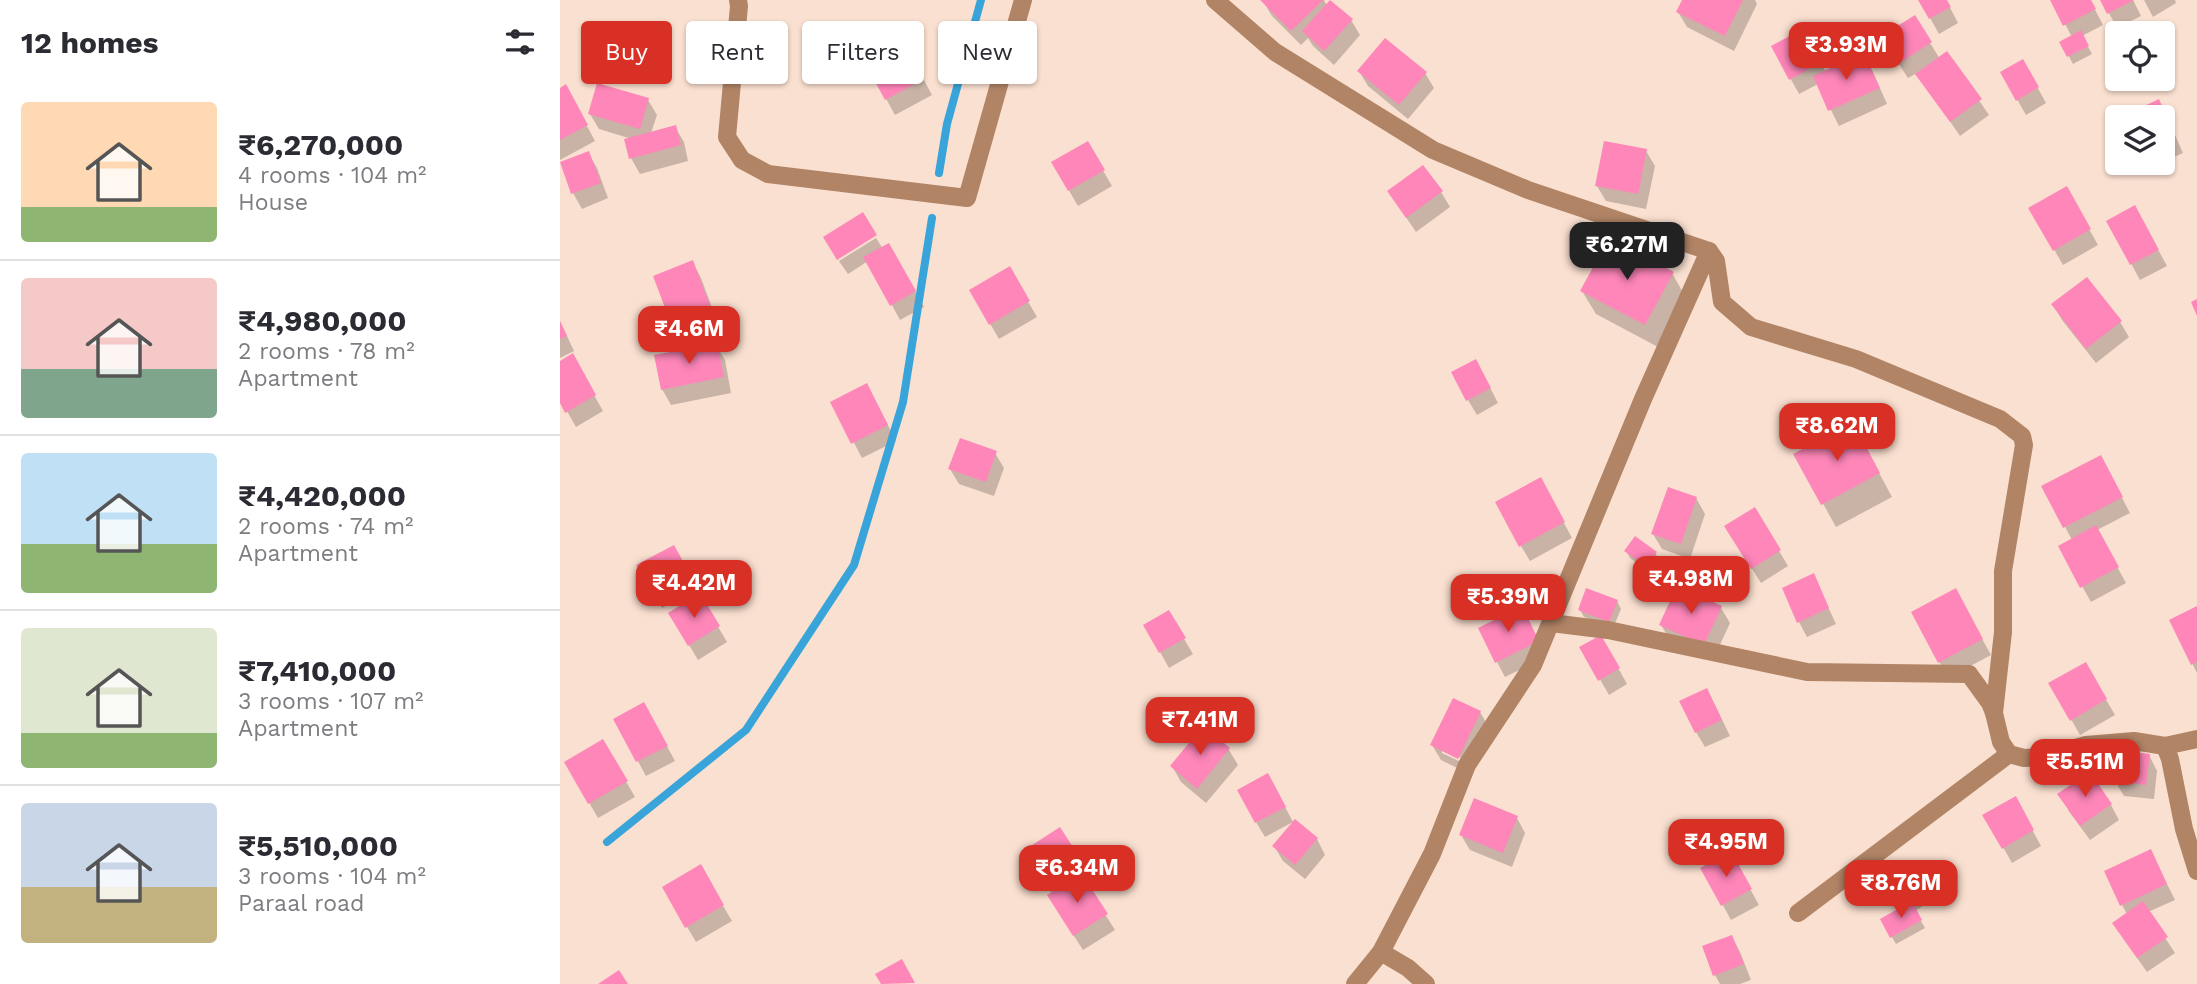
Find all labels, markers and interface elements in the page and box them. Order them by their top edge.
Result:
chip: Buy [581,21,672,84]
chip: Rent [686,21,788,84]
chip: Filters [802,21,924,84]
chip: New [938,21,1037,84]
map controls [2105,21,2175,175]
button: locate [2105,21,2175,91]
pin: ₹3.93M [1789,22,1903,82]
icon: filters [501,23,539,61]
text: 12 homes [21,25,159,60]
text: ₹3.93M [1805,31,1887,58]
button: layers [2105,105,2175,175]
text: ₹6,270,000 [238,127,403,162]
icon: home [77,130,161,214]
text: 4 rooms · 104 m² [238,162,426,189]
text: House [238,189,308,216]
pin: ₹6.27M [1570,222,1684,282]
text: ₹6.27M [1586,231,1668,258]
text: ₹4,980,000 [238,303,407,338]
icon: home [77,306,161,390]
pin: ₹4.6M [640,306,738,366]
text: ₹4.6M [654,315,724,342]
text: 2 rooms · 78 m² [238,338,415,365]
text: Apartment [238,365,358,392]
pin: ₹8.62M [1780,404,1894,463]
text: ₹8.62M [1795,412,1879,439]
text: ₹4,420,000 [238,478,406,513]
icon: home [77,481,161,565]
text: 2 rooms · 74 m² [238,513,413,540]
text: Apartment [238,540,358,567]
pin: ₹4.98M [1634,556,1748,616]
pin: ₹4.42M [637,560,751,620]
text: ₹4.98M [1649,565,1733,592]
text: ₹4.42M [652,569,736,596]
pin: ₹5.39M [1451,574,1565,634]
text: ₹5.39M [1467,583,1549,610]
text: ₹7,410,000 [238,653,396,688]
icon: home [77,656,161,740]
text: 3 rooms · 107 m² [238,688,424,715]
pin: ₹7.41M [1143,698,1257,757]
text: ₹7.41M [1162,706,1238,733]
text: Apartment [238,715,358,742]
pin: ₹5.51M [2028,740,2142,799]
text: ₹5.51M [2046,748,2124,775]
pin: ₹4.95M [1669,820,1783,879]
text: ₹5,510,000 [238,828,398,863]
text: ₹4.95M [1684,828,1768,855]
icon: home [77,831,161,915]
pin: ₹6.34M [1020,846,1134,905]
text: ₹6.34M [1035,854,1119,881]
pin: ₹8.76M [1844,860,1958,920]
text: 3 rooms · 104 m² [238,863,426,890]
text: ₹8.76M [1861,869,1941,896]
text: Paraal road [238,890,364,917]

